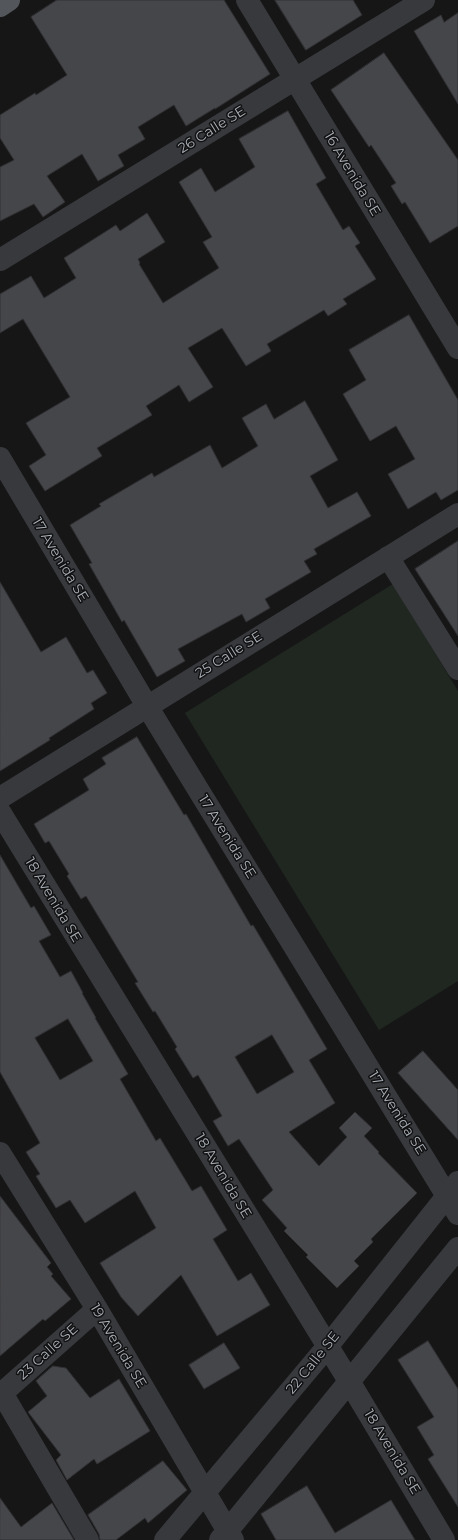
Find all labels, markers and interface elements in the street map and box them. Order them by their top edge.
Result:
street label: 26 Calle SE [175,103,249,157]
street label: 16 Avenida SE [320,129,384,219]
street label: 17 Avenida SE [28,515,92,605]
street label: 25 Calle SE [193,628,265,682]
street label: 17 Avenida SE [195,792,259,882]
street label: 18 Avenida SE [21,855,85,945]
street label: 17 Avenida SE [365,1068,429,1158]
street label: 18 Avenida SE [191,1131,255,1221]
street label: 19 Avenida SE [86,1301,150,1391]
street label: 23 Calle SE [14,1321,82,1383]
street label: 22 Calle SE [283,1328,343,1398]
street label: 18 Avenida SE [360,1407,424,1497]

